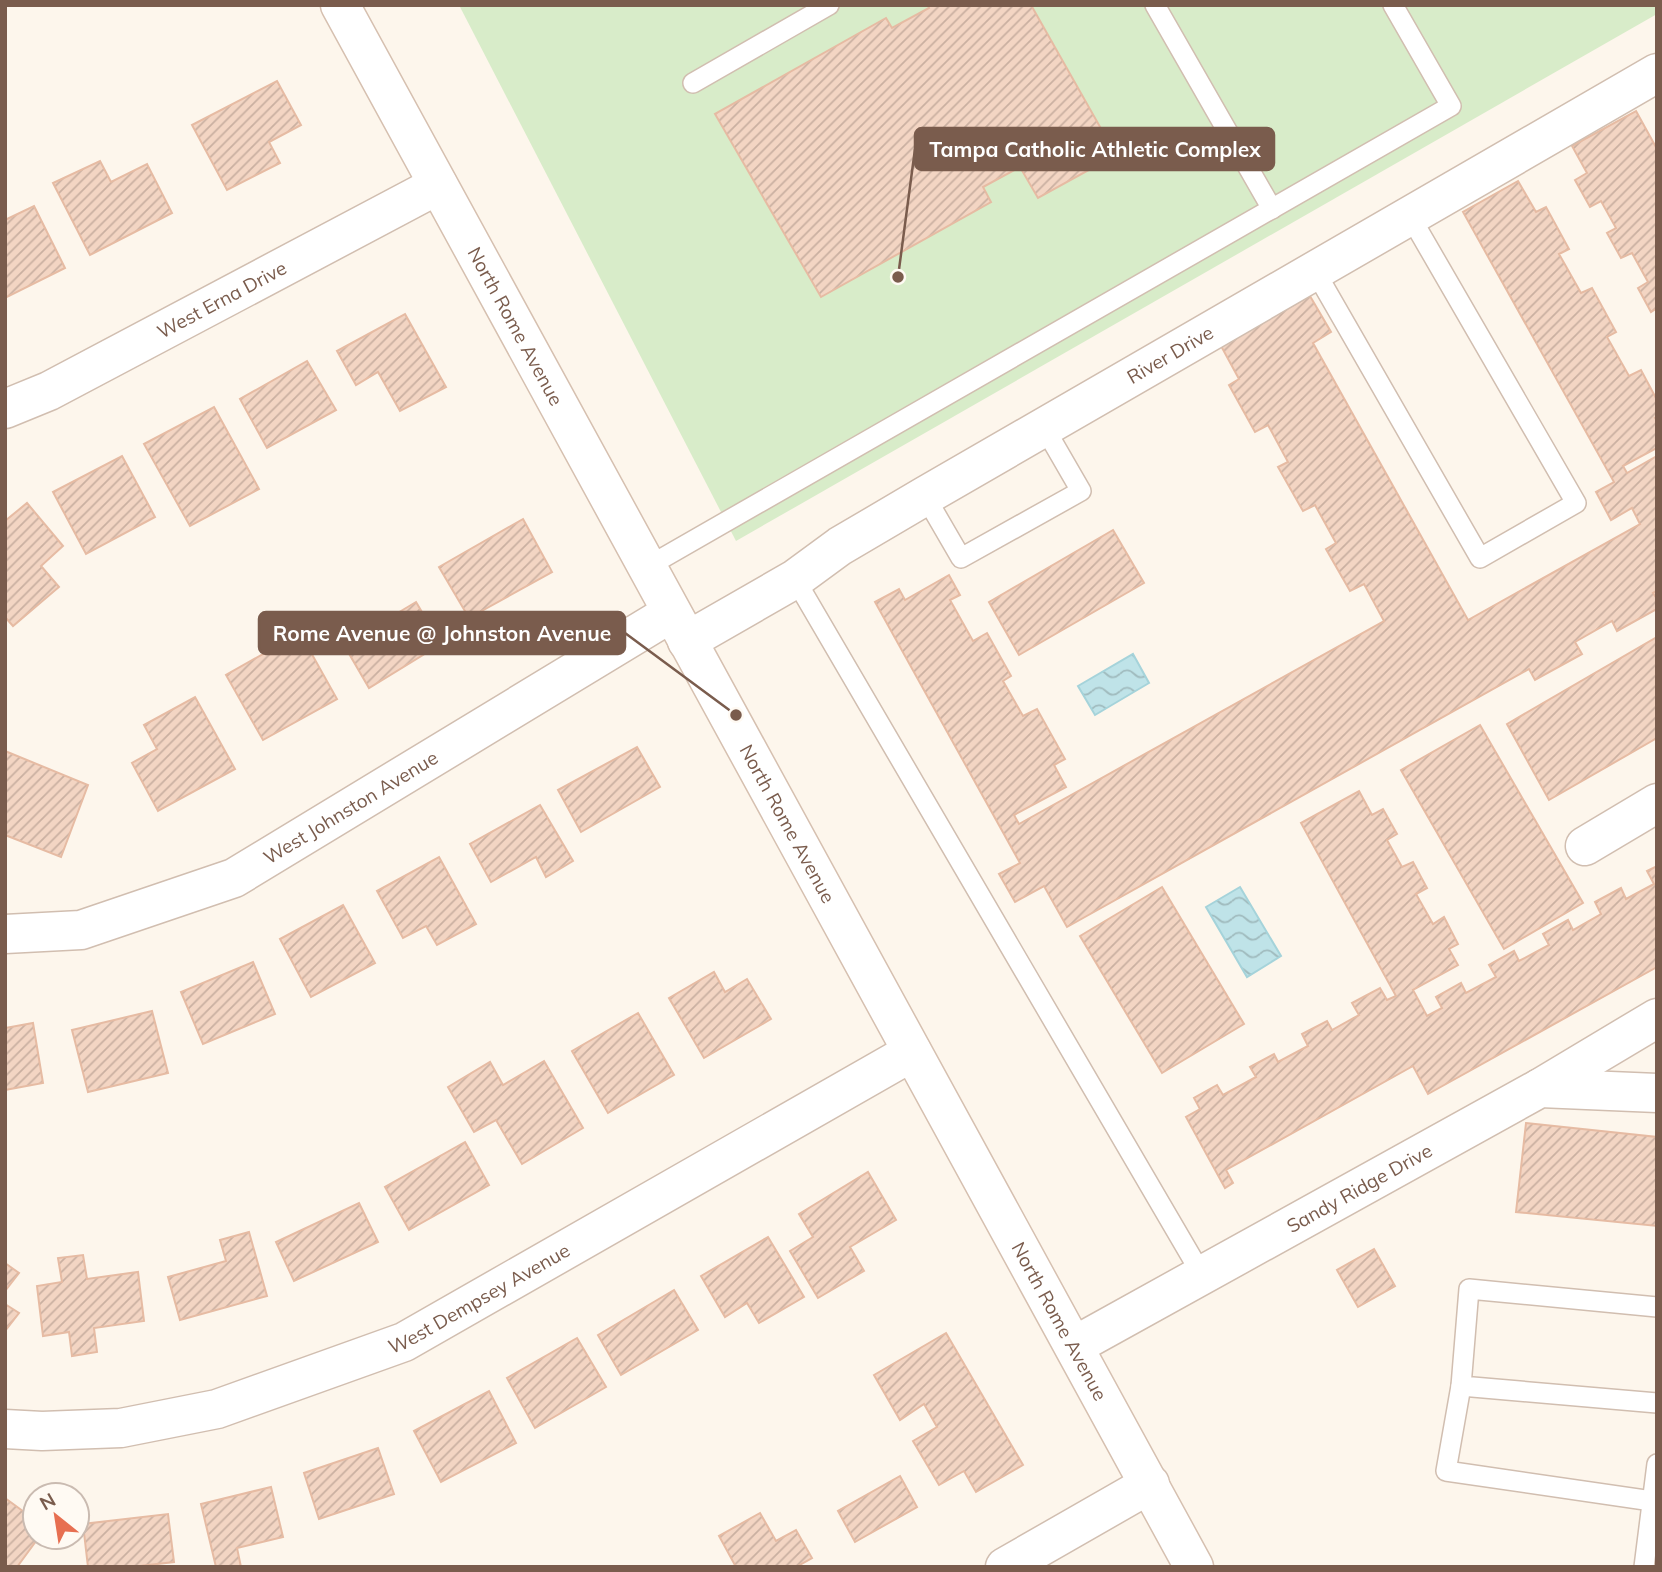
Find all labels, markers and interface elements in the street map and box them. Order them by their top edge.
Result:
callout: Tampa Catholic Athletic Complex [915,128,1274,170]
text: Tampa Catholic Athletic Complex [929,136,1261,162]
street label: North Rome Avenue [463,243,569,410]
street label: West Erna Drive [153,255,290,344]
street label: River Drive [1123,320,1218,389]
callout: Rome Avenue @ Johnston Avenue [259,612,625,654]
text: Rome Avenue @ Johnston Avenue [273,620,611,646]
street label: North Rome Avenue [735,740,841,907]
street label: West Johnston Avenue [259,745,442,869]
street label: Sandy Ridge Drive [1282,1138,1436,1238]
street label: West Dempsey Avenue [385,1238,574,1359]
street label: North Rome Avenue [1007,1238,1113,1405]
north arrow [21,1481,91,1551]
text: N [35,1487,60,1515]

